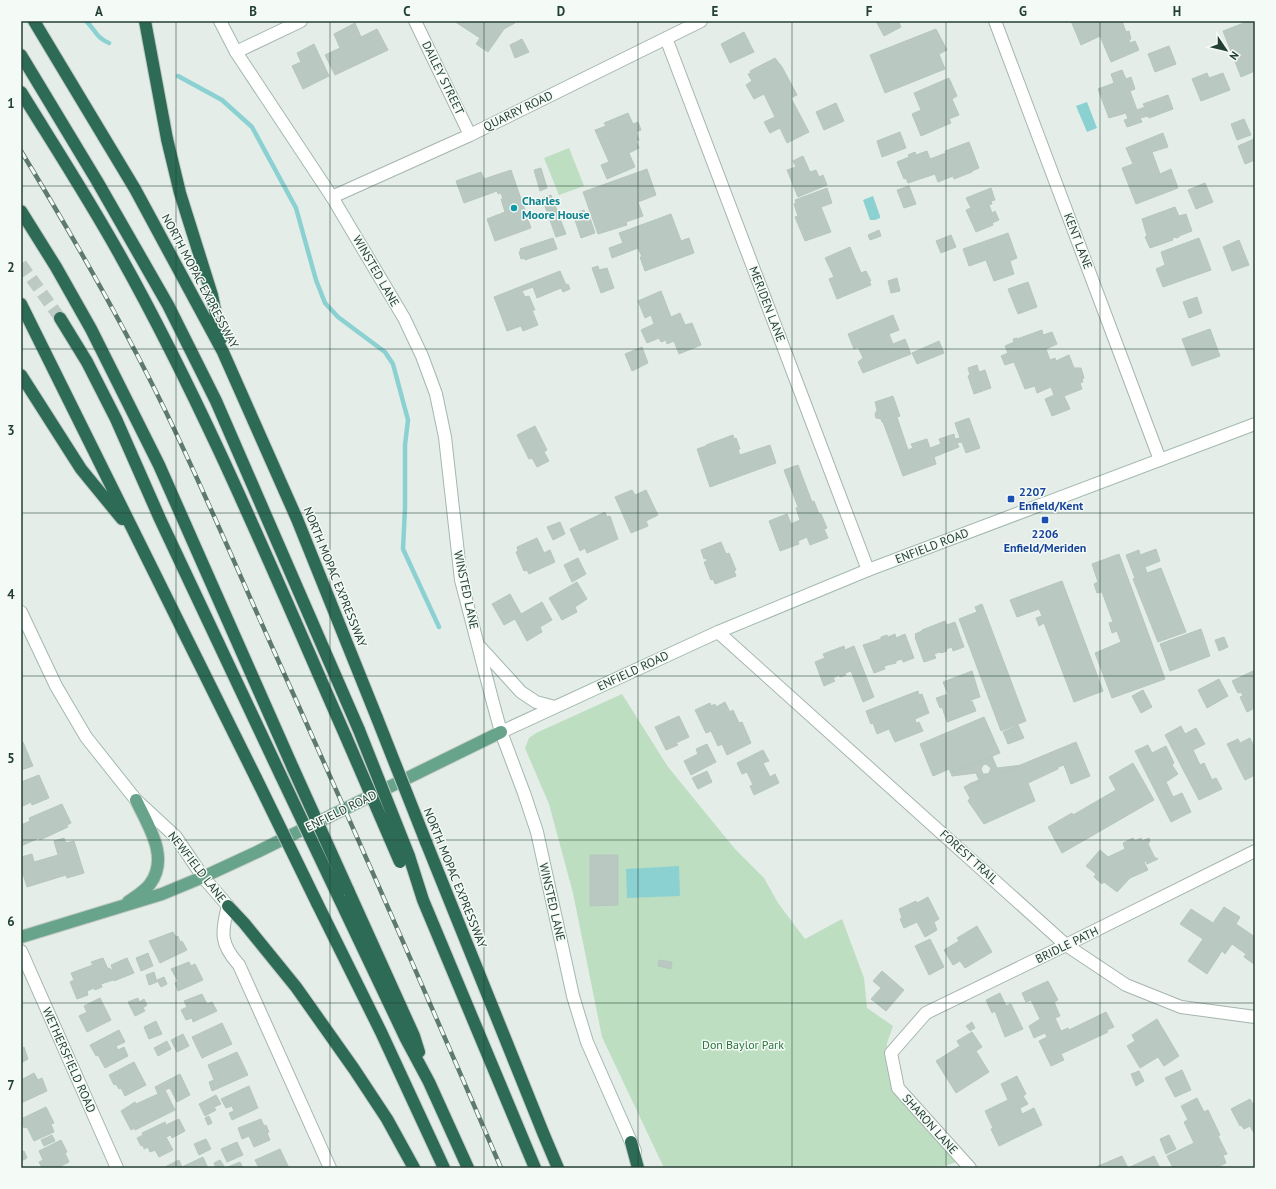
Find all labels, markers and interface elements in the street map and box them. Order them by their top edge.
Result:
text: A [95,3,103,20]
text: B [249,3,257,20]
text: C [403,3,411,20]
text: D [557,3,565,20]
text: E [712,3,719,20]
text: F [866,3,873,20]
text: G [1019,3,1027,20]
text: H [1173,3,1181,20]
north arrow [1206,30,1246,70]
street label: DAILEY STREET [419,39,468,117]
text: N [1226,49,1242,63]
street label: QUARRY ROAD [481,87,555,134]
text: 1 [7,95,15,112]
place label: Charles Moore House [522,193,590,222]
marker: Charles Moore House [509,203,519,213]
street label: NORTH MOPAC EXPRESSWAY [159,211,242,351]
street label: KENT LANE [1061,211,1096,271]
street label: WINSTED LANE [350,232,403,309]
text: 2 [7,259,15,276]
street label: MERIDEN LANE [746,264,789,344]
text: 3 [7,422,15,439]
place label: 2207 Enfield/Kent [1019,484,1084,513]
marker: 2207 Enfield/Kent [1006,494,1016,504]
street label: NORTH MOPAC EXPRESSWAY [300,504,371,649]
marker: 2206 Enfield/Meriden [1040,515,1050,525]
street label: ENFIELD ROAD [893,525,971,566]
place label: 2206 Enfield/Meriden [1004,526,1086,555]
street label: WINSTED LANE [451,549,482,630]
text: 4 [7,586,15,603]
street label: ENFIELD ROAD [595,647,671,694]
text: 5 [7,750,15,767]
street label: ENFIELD ROAD [303,787,379,834]
street label: NORTH MOPAC EXPRESSWAY [420,805,491,950]
street label: FOREST TRAIL [937,826,1002,887]
street label: NEWFIELD LANE [165,828,230,905]
street label: WINSTED LANE [536,861,569,942]
text: 6 [7,913,15,930]
street label: BRIDLE PATH [1033,923,1101,966]
street label: WETHERSFIELD ROAD [39,1005,100,1115]
park label: Don Baylor Park [702,1037,784,1052]
text: 7 [7,1077,15,1094]
street label: SHARON LANE [900,1091,961,1157]

